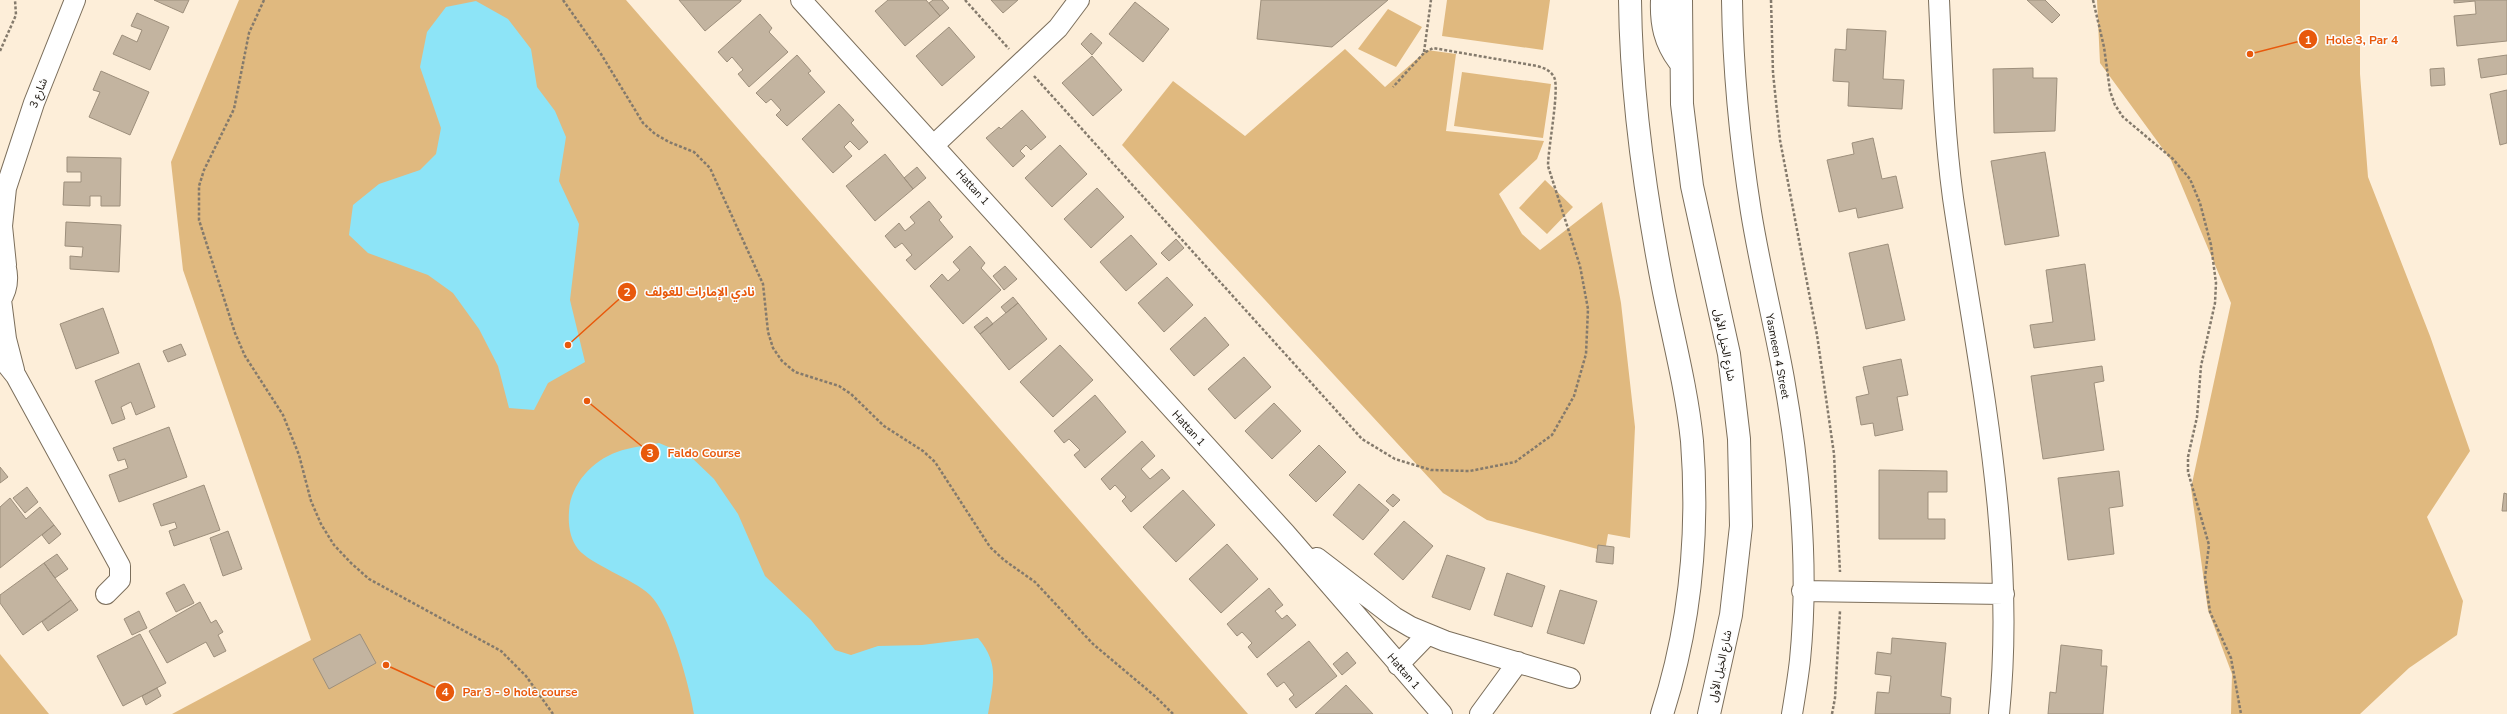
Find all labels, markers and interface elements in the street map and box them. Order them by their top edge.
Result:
callout: Hole 3, Par 4 [2298,27,2406,51]
text: 1 [2304,32,2312,48]
text: Hole 3, Par 4 [2326,32,2398,48]
street label: شارع 3 [26,76,51,110]
street label: Hattan 1 [953,166,993,208]
callout: نادي الإمارات للغولف [617,280,762,304]
text: 2 [623,284,631,300]
text: نادي الإمارات للغولف [645,284,755,302]
street label: شارع الخيل الأول [1710,308,1739,383]
street label: Yasmeen 4 Street [1762,311,1793,400]
street label: Hattan 1 [1169,407,1209,449]
callout: Faldo Course [640,441,748,465]
text: 3 [646,445,654,461]
text: Faldo Course [668,445,741,461]
street label: شارع الخيل الأول [1706,628,1736,704]
street label: Hattan 1 [1384,650,1423,693]
callout: Par 3 - 9 hole course [435,680,586,704]
text: 4 [441,684,449,700]
text: Par 3 - 9 hole course [462,684,578,700]

